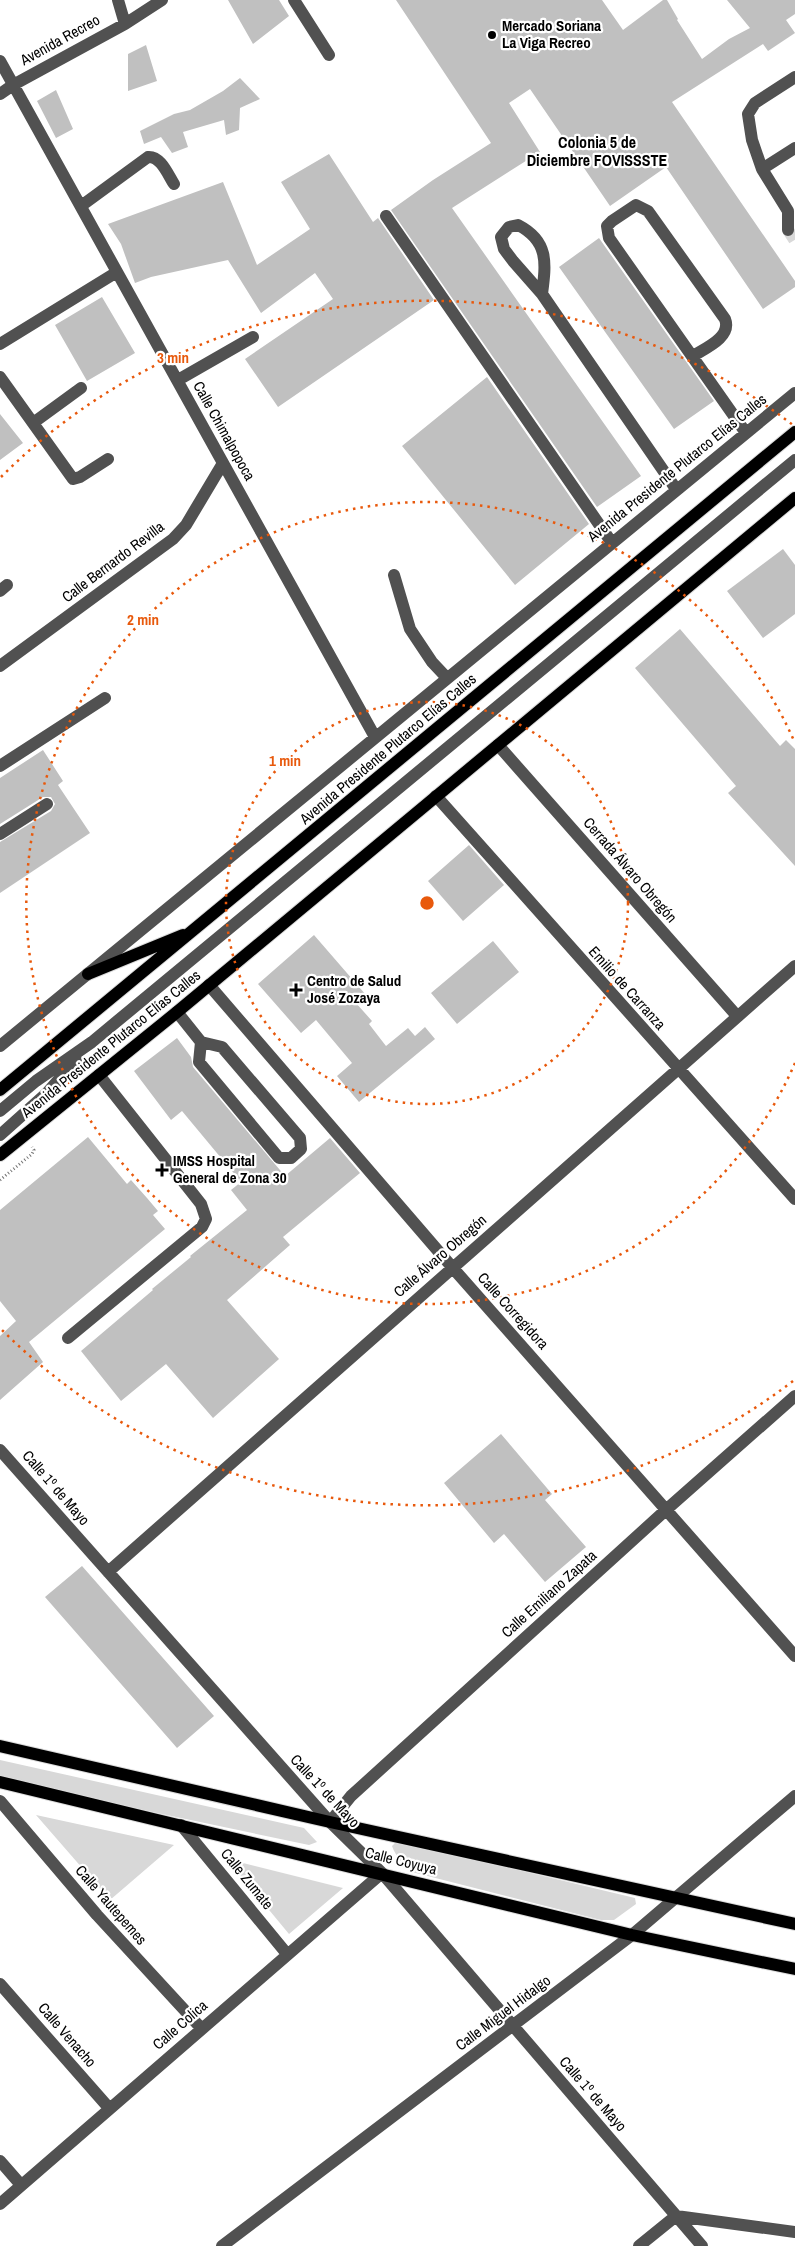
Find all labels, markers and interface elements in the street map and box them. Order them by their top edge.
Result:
street label: Avenida Recreo [15,9,103,71]
place label: Mercado Soriana La Viga Recreo [502,15,601,53]
marker: Mercado Soriana La Viga Recreo [486,29,498,41]
district label: Colonia 5 de Diciembre FOVISSSTE [527,131,668,171]
text: 3 min [157,347,189,368]
street label: Calle Chimalpopoca [188,377,261,484]
street label: Avenida Presidente Plutarco Elías Calles [582,389,771,547]
street label: Calle Bernardo Revilla [57,516,168,607]
text: 2 min [127,609,159,630]
street label: Avenida Presidente Plutarco Elías Calles [294,668,481,830]
text: 1 min [269,750,301,771]
street label: Cerrada Álvaro Obregón [579,812,682,927]
centre of rings [418,894,436,912]
street label: Emilio de Carranza [584,941,671,1034]
street label: Avenida Presidente Plutarco Elías Calles [16,965,205,1123]
place label: Centro de Salud José Zozaya [307,970,401,1008]
marker: Centro de Salud José Zozaya [289,983,303,997]
place label: IMSS Hospital General de Zona 30 [173,1150,287,1188]
marker: IMSS Hospital General de Zona 30 [155,1163,169,1177]
street label: Calle Álvaro Obregón [389,1209,491,1302]
street label: Calle Corregidora [473,1268,554,1354]
street label: Calle 1º de Mayo [18,1446,95,1530]
street label: Calle Emiliano Zapata [496,1545,601,1642]
street label: Calle 1º de Mayo [286,1749,365,1832]
street label: Calle Coyuya [363,1841,439,1880]
street label: Calle Zumate [216,1844,279,1914]
street label: Calle Yautepemes [71,1860,152,1949]
street label: Calle Miguel Hidalgo [451,1970,555,2055]
street label: Calle Colica [148,1995,212,2054]
street label: Calle Venacho [33,1998,101,2072]
street label: Calle 1º de Mayo [555,2052,632,2136]

